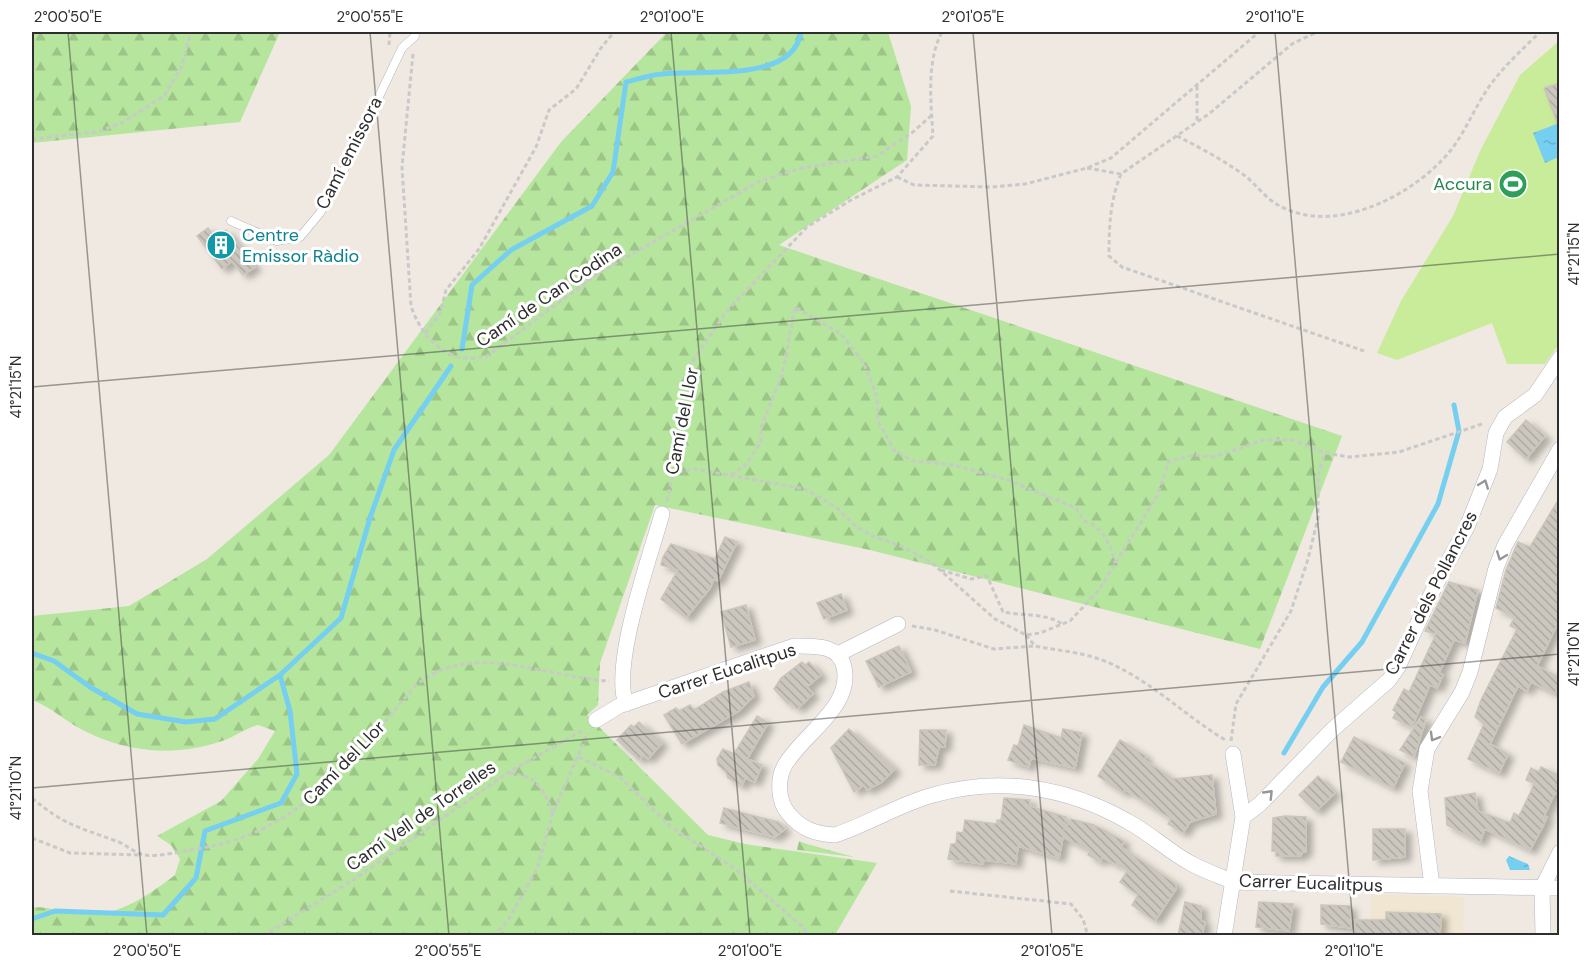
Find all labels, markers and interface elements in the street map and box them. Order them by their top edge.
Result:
text: 2°00'50"E [34,7,102,27]
text: 2°00'55"E [336,7,404,27]
text: 2°01'00"E [640,7,704,27]
text: 2°01'05"E [941,7,1005,27]
text: 2°01'10"E [1246,7,1304,27]
street label: Camí emissora [310,93,388,213]
sports icon: Accura [1497,168,1529,200]
place label: Accura [1433,172,1492,196]
place label: Centre Emissor Ràdio [242,223,359,268]
text: 41°21'15"N [1564,223,1584,285]
building icon: Centre Emissor Ràdio [205,229,237,261]
street label: Camí de Can Codina [471,237,627,353]
text: 41°21'15"N [6,356,26,418]
street label: Camí del Llor [660,365,704,477]
one-way arrow [1477,479,1489,490]
street label: Carrer dels Pollancres [1379,507,1483,679]
one-way arrow [1496,549,1508,560]
text: 41°21'10"N [1564,622,1584,686]
street label: Carrer Eucalitpus [655,637,799,705]
street label: Camí del Llor [298,715,391,810]
one-way arrow [1429,731,1441,741]
street label: Camí Vell de Torrelles [341,755,501,877]
text: 41°21'10"N [6,756,26,820]
one-way arrow [1262,791,1273,801]
street label: Carrer Eucalitpus [1239,868,1383,898]
text: 2°00'50"E [113,941,181,961]
text: 2°00'55"E [414,941,482,961]
text: 2°01'00"E [718,941,782,961]
text: 2°01'05"E [1020,941,1084,961]
text: 2°01'10"E [1325,941,1383,961]

